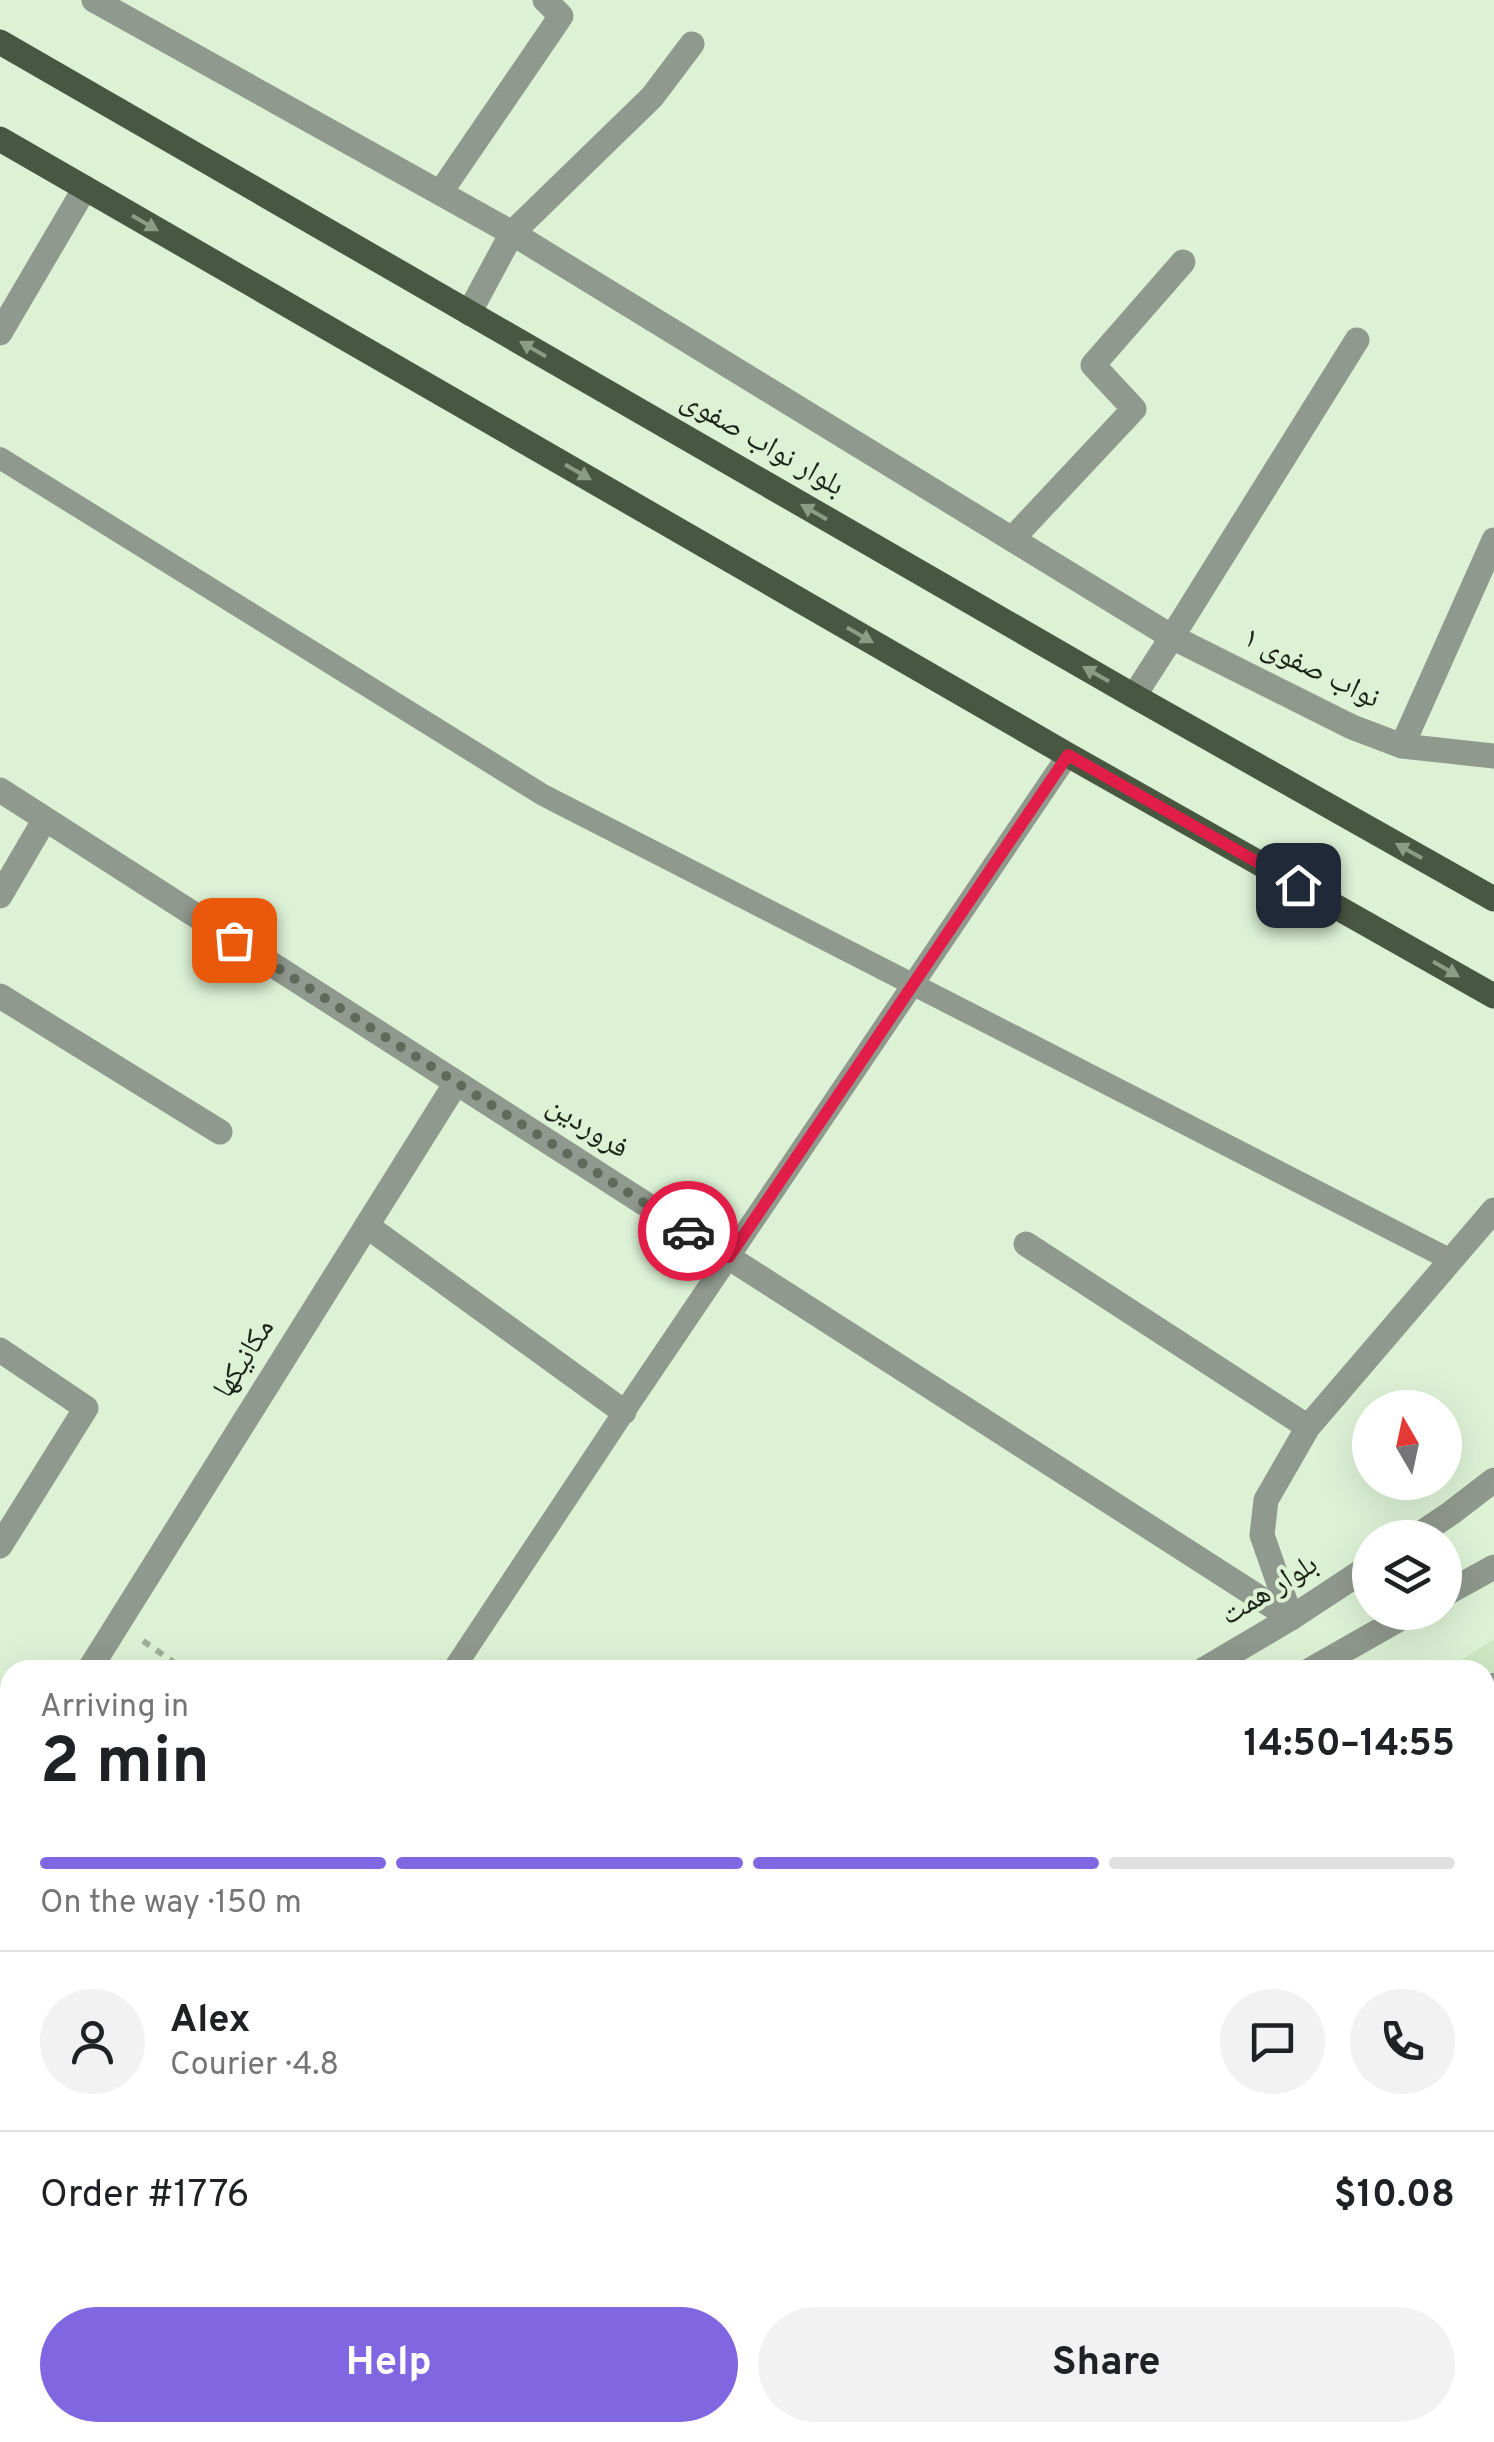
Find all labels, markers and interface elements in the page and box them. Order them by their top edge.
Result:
one-way arrow [131,214,159,231]
one-way arrow [518,341,547,358]
street label: بلوار نواب صفوی [674,382,850,506]
one-way arrow [564,464,593,481]
one-way arrow [800,503,828,521]
street label: نواب صفوی ۱ [1236,620,1386,718]
one-way arrow [846,625,874,643]
one-way arrow [1082,666,1110,683]
pin [1256,843,1341,928]
one-way arrow [1395,843,1423,861]
icon: home [1271,858,1326,913]
pin [192,898,277,983]
icon: bag [207,913,262,968]
one-way arrow [1432,960,1460,978]
street label: فروردین [539,1088,635,1168]
courier [638,1181,738,1281]
icon: car [661,1204,716,1259]
street label: مکانیکها [206,1312,284,1406]
north arrow [1352,1390,1462,1500]
map controls [1352,1390,1462,1630]
button: layers [1352,1520,1462,1630]
street label: بلوار همت [1215,1547,1325,1635]
text: Arriving in [40,1688,189,1728]
text: 14:50–14:55 [1244,1721,1455,1770]
text: 2 min [40,1724,210,1806]
text: On the way · 150 m [40,1884,302,1924]
button: person [40,1989,145,2094]
button: chat [1220,1989,1325,2094]
button: phone [1350,1989,1455,2094]
text: Alex [170,1997,250,2046]
text: Courier · 4.8 [170,2046,339,2086]
text: Order #1776 [40,2172,249,2221]
text: $10.08 [1334,2172,1455,2221]
button: Help [40,2307,738,2422]
button: Share [758,2307,1455,2422]

